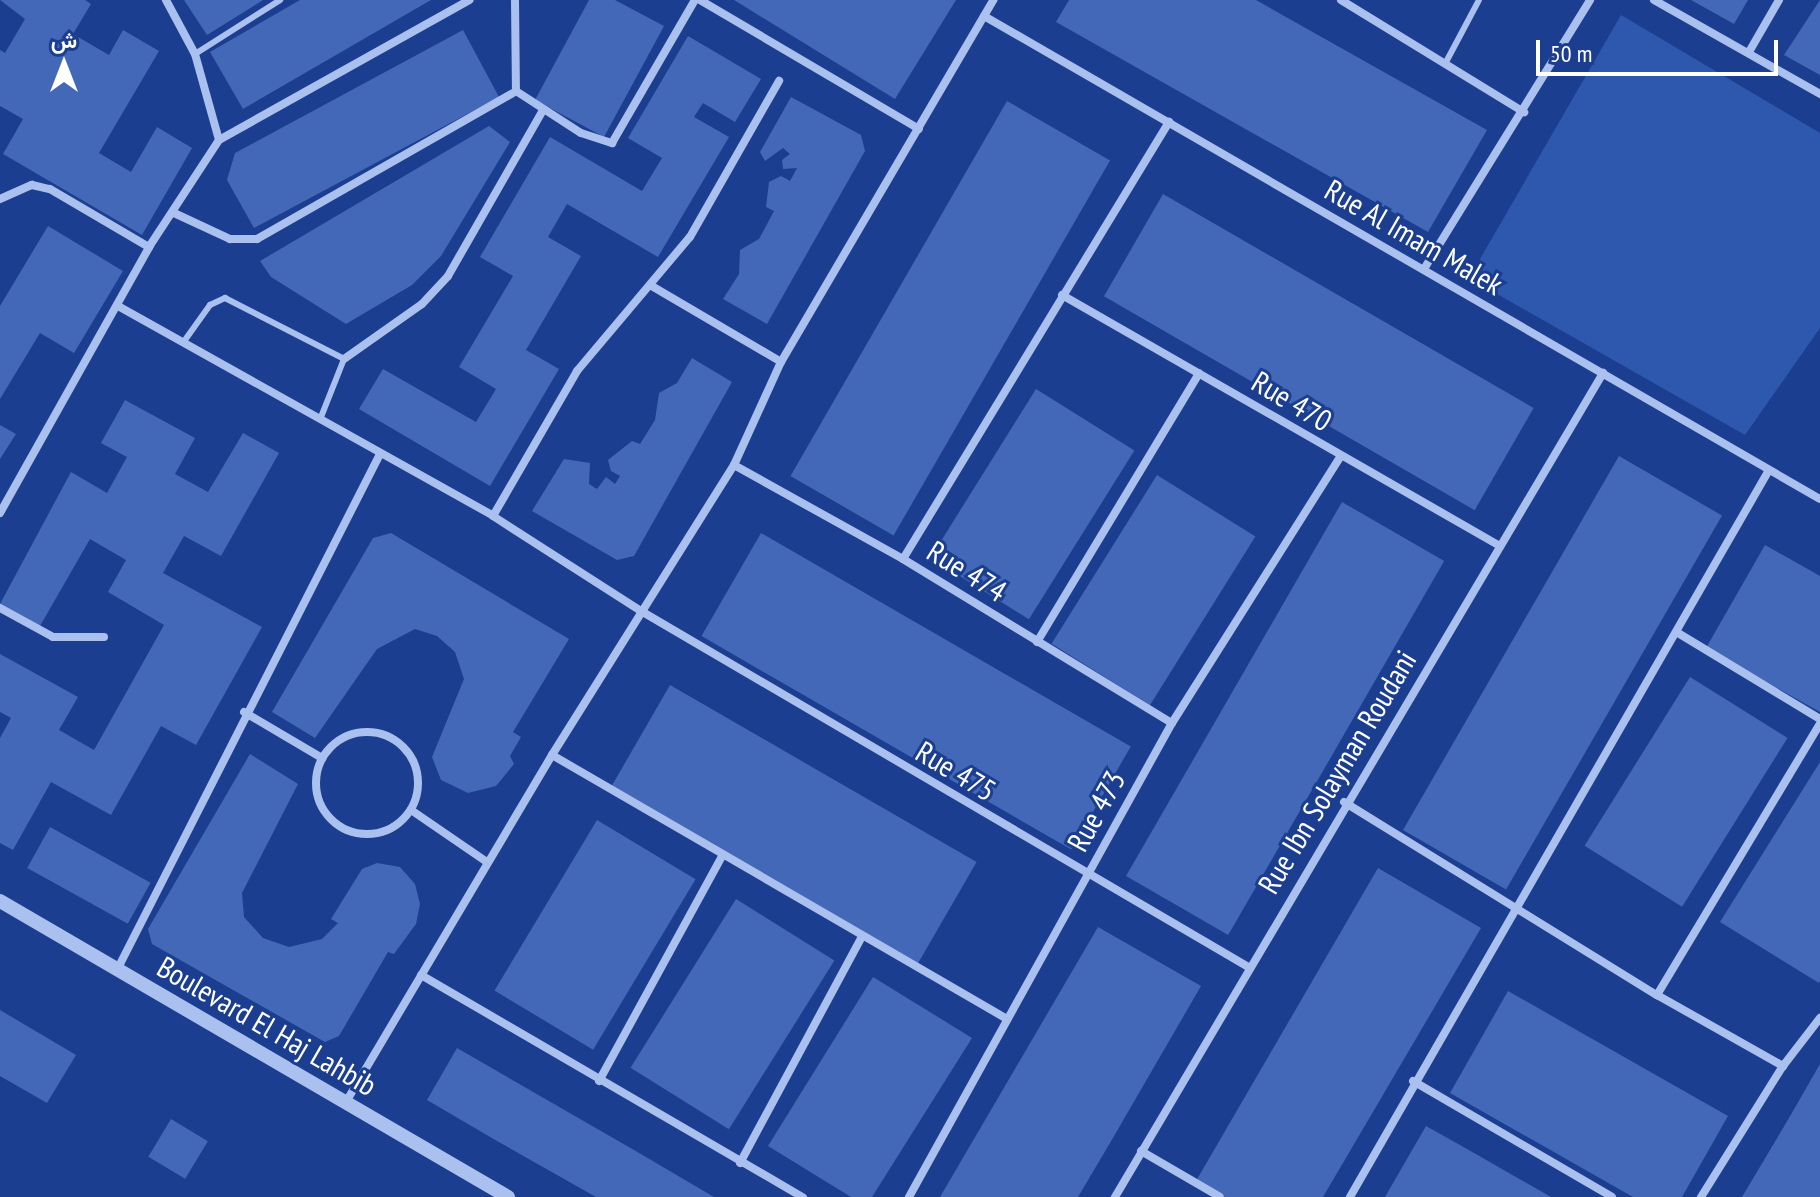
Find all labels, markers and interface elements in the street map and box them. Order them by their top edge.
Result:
north arrow [24,24,104,104]
scale bar [1540,24,1782,74]
text: ش [51,26,77,54]
text: 50 m [1550,38,1592,69]
street label: Rue Al Imam Malek [1318,171,1510,303]
street label: Rue 470 [1246,363,1338,439]
street label: Rue 474 [921,533,1013,609]
street label: Rue Ibn Solayman Roudani [1250,644,1424,900]
street label: Rue 475 [910,733,1002,809]
street label: Rue 473 [1059,764,1133,858]
street label: Boulevard El Haj Lahbib [151,949,383,1103]

